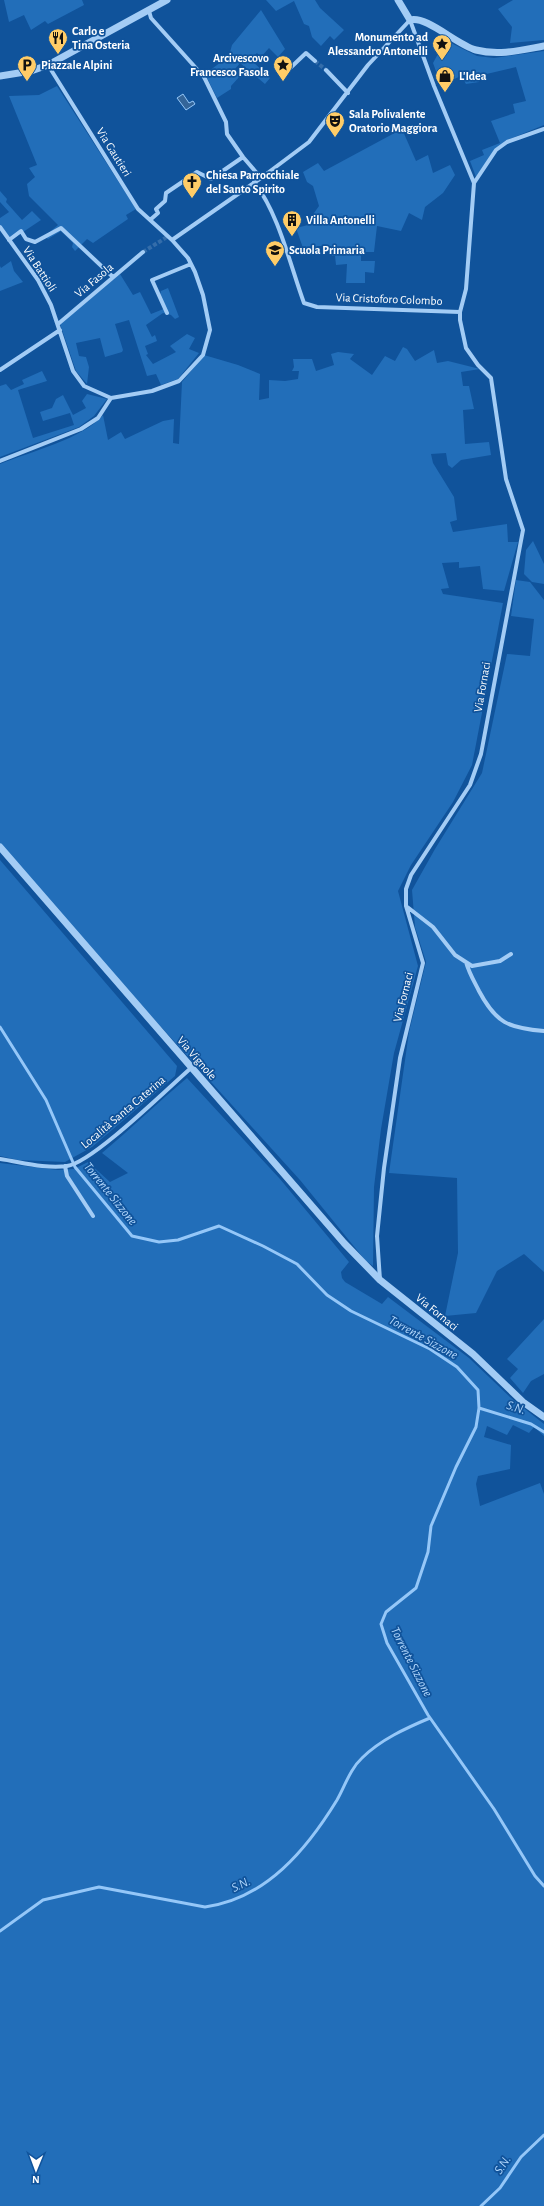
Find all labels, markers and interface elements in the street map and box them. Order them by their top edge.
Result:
place label: Carlo e Tina Osteria [72,25,130,51]
restaurant icon: Carlo e Tina Osteria [47,27,69,55]
place label: Monumento ad Alessandro Antonelli [328,31,429,57]
place icon: Monumento ad Alessandro Antonelli [431,33,453,61]
place label: Arcivescovo Francesco Fasola [190,52,269,78]
parking icon: Piazzale Alpini [16,54,38,82]
place icon: Arcivescovo Francesco Fasola [272,54,294,82]
place label: Piazzale Alpini [41,59,112,71]
shop icon: L'Idea [434,65,456,93]
place label: L'Idea [459,70,487,82]
place label: Sala Polivalente Oratorio Maggiora [349,108,438,134]
theatre icon: Sala Polivalente Oratorio Maggiora [324,110,346,138]
street label: Via Gautieri [94,125,134,179]
place label: Chiesa Parrocchiale del Santo Spirito [206,169,300,195]
church icon: Chiesa Parrocchiale del Santo Spirito [181,171,203,199]
building icon: Villa Antonelli [281,209,303,237]
place label: Villa Antonelli [306,214,375,226]
school or university icon: Scuola Primaria [264,239,286,267]
street label: Via Battioli [21,244,59,294]
place label: Scuola Primaria [289,244,365,256]
street label: Via Fasola [72,260,116,300]
street label: Via Cristoforo Colombo [335,291,443,307]
street label: Via Fornaci [472,661,492,713]
street label: Via Fornaci [391,971,415,1023]
street label: Via Vignole [175,1034,219,1082]
street label: Località Santa Caterina [79,1073,168,1151]
water label: Torrente Sizzone [81,1160,139,1228]
street label: Via Fornaci [413,1291,461,1333]
water label: Torrente Sizzone [386,1314,460,1362]
water label: S.N. [505,1399,527,1417]
water label: Torrente Sizzone [388,1625,434,1699]
water label: S.N. [230,1875,252,1895]
north arrow [16,2150,56,2190]
water label: S.N. [492,2153,514,2177]
text: N [32,2174,40,2185]

